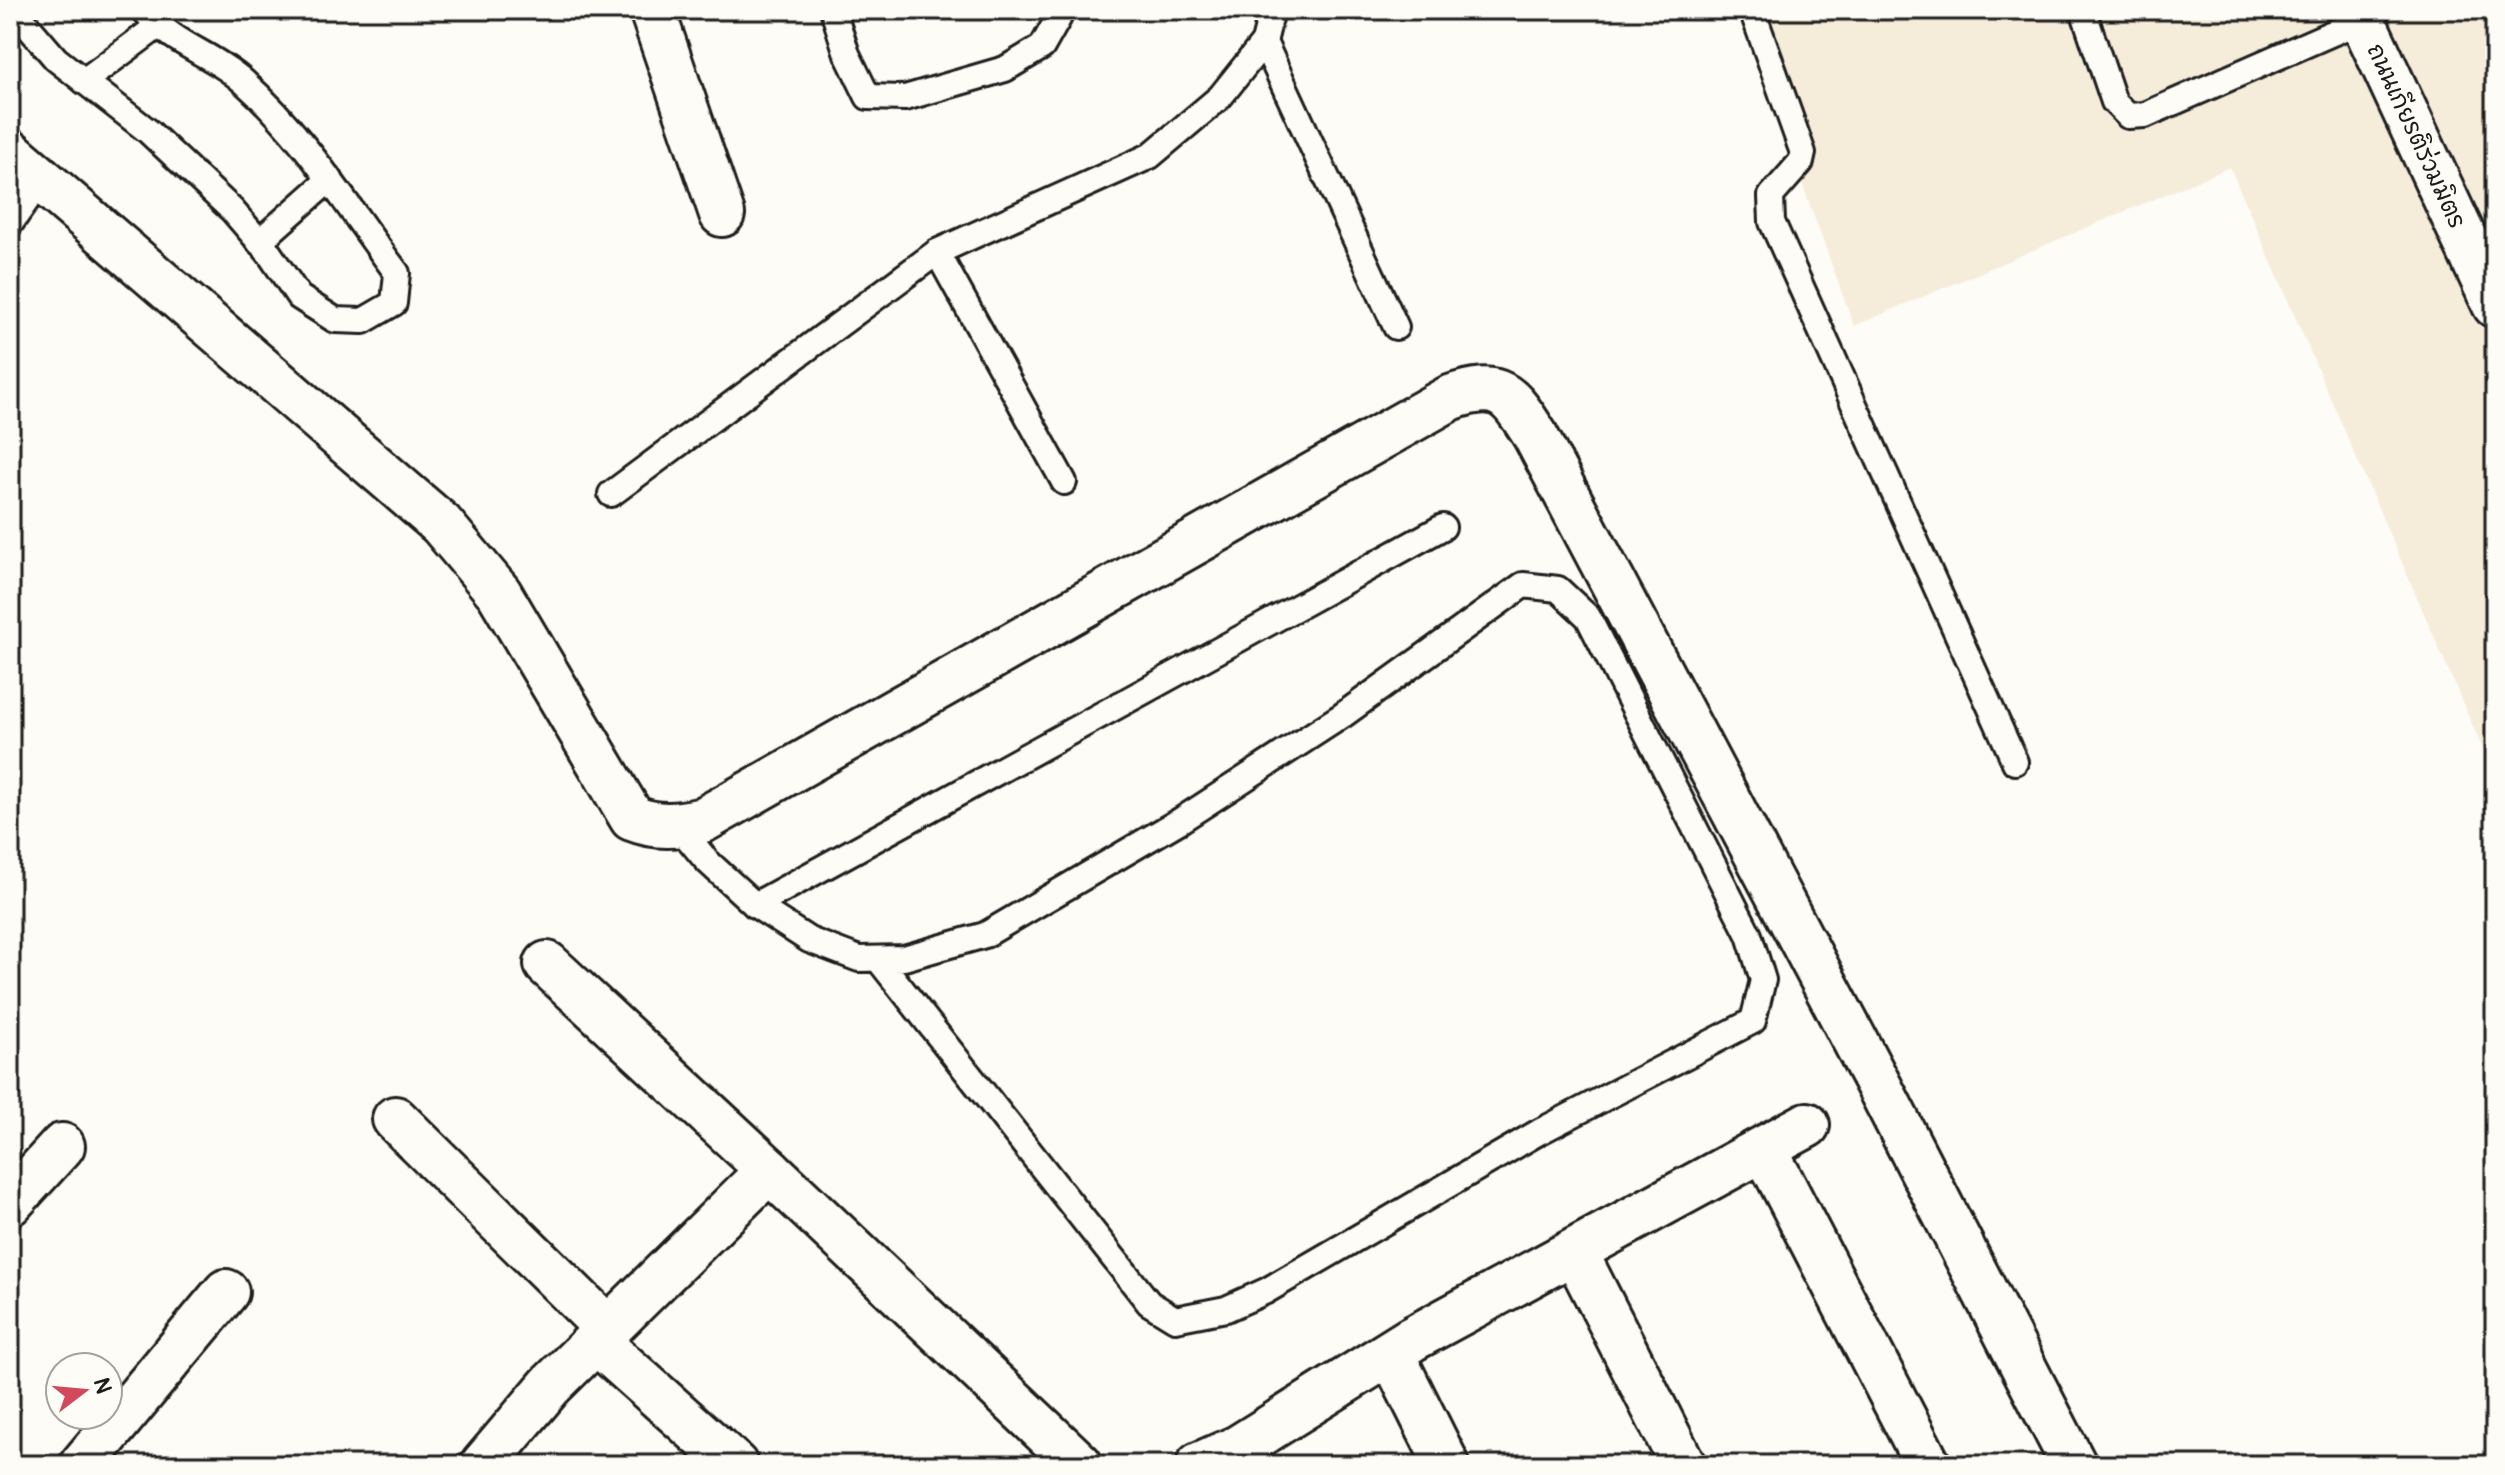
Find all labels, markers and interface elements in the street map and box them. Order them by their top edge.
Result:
street label: ถนนเกียรติร่วมมิตร [2360,39,2472,233]
north arrow [44,1351,124,1431]
text: N [87,1375,118,1397]

